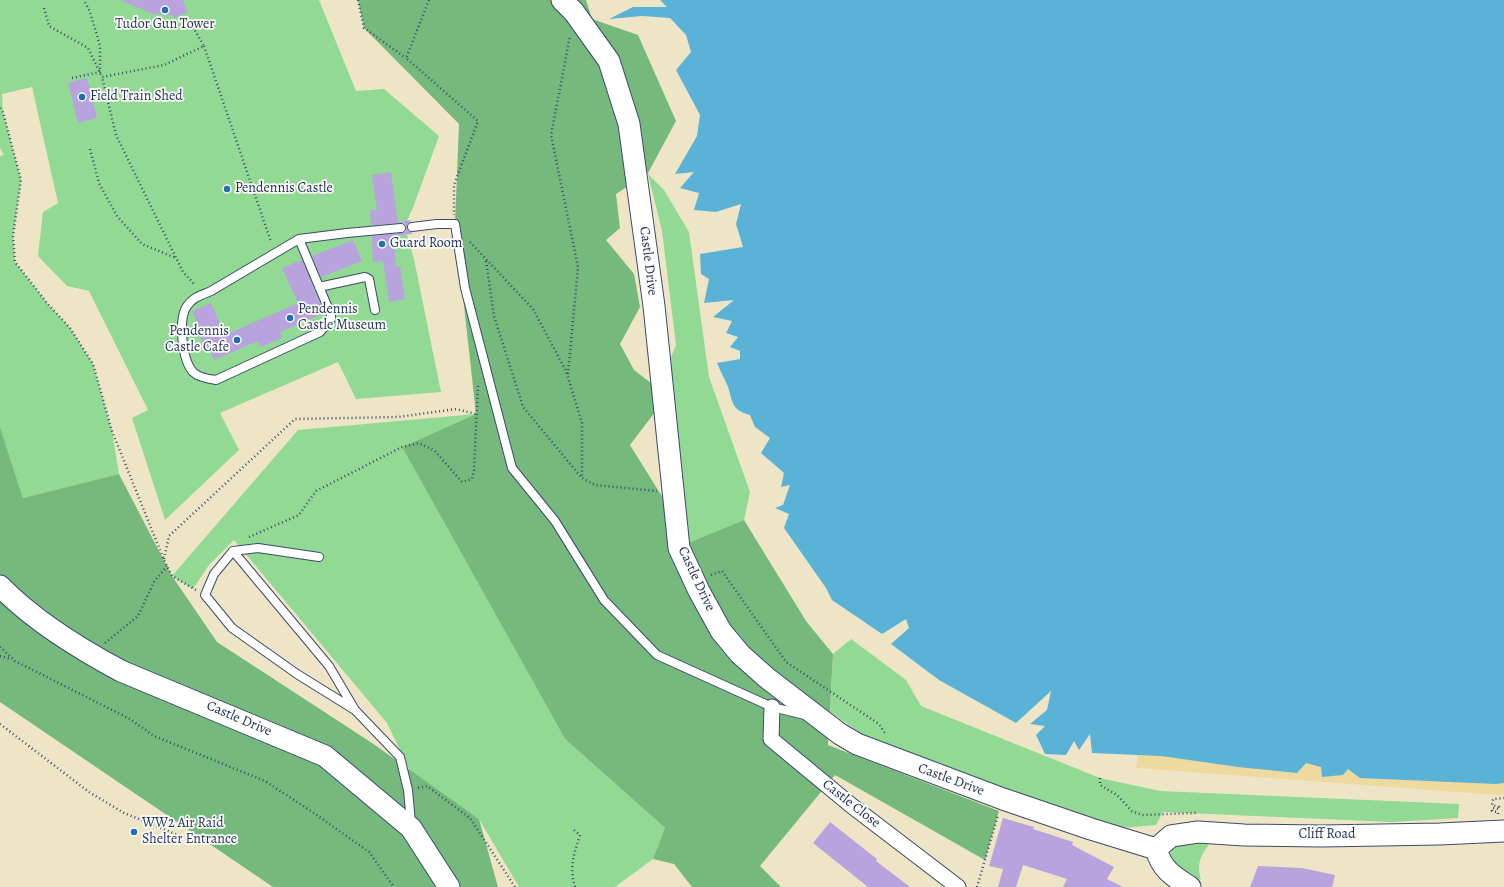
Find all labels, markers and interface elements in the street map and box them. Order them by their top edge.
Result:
marker: Tudor Gun Tower [160,5,170,15]
place label: Tudor Gun Tower [115,17,215,33]
place label: Field Train Shed [90,89,183,105]
marker: Field Train Shed [77,92,87,102]
place label: Pendennis Castle [235,181,333,197]
marker: Pendennis Castle [222,184,232,194]
street label: Castle Drive [635,226,661,296]
place label: Guard Room [390,236,462,252]
marker: Guard Room [377,239,387,249]
place label: Pendennis Castle Museum [298,302,386,334]
marker: Pendennis Castle Museum [285,313,295,323]
place label: Pendennis Castle Cafe [165,324,229,356]
marker: Pendennis Castle Cafe [232,335,242,345]
street label: Castle Drive [674,544,718,614]
street label: Castle Drive [204,698,274,740]
street label: Castle Drive [916,760,986,800]
street label: Castle Close [819,776,883,832]
place label: WW2 Air Raid Shelter Entrance [142,816,237,848]
marker: WW2 Air Raid Shelter Entrance [129,827,139,837]
street label: Cliff Road [1299,827,1355,843]

